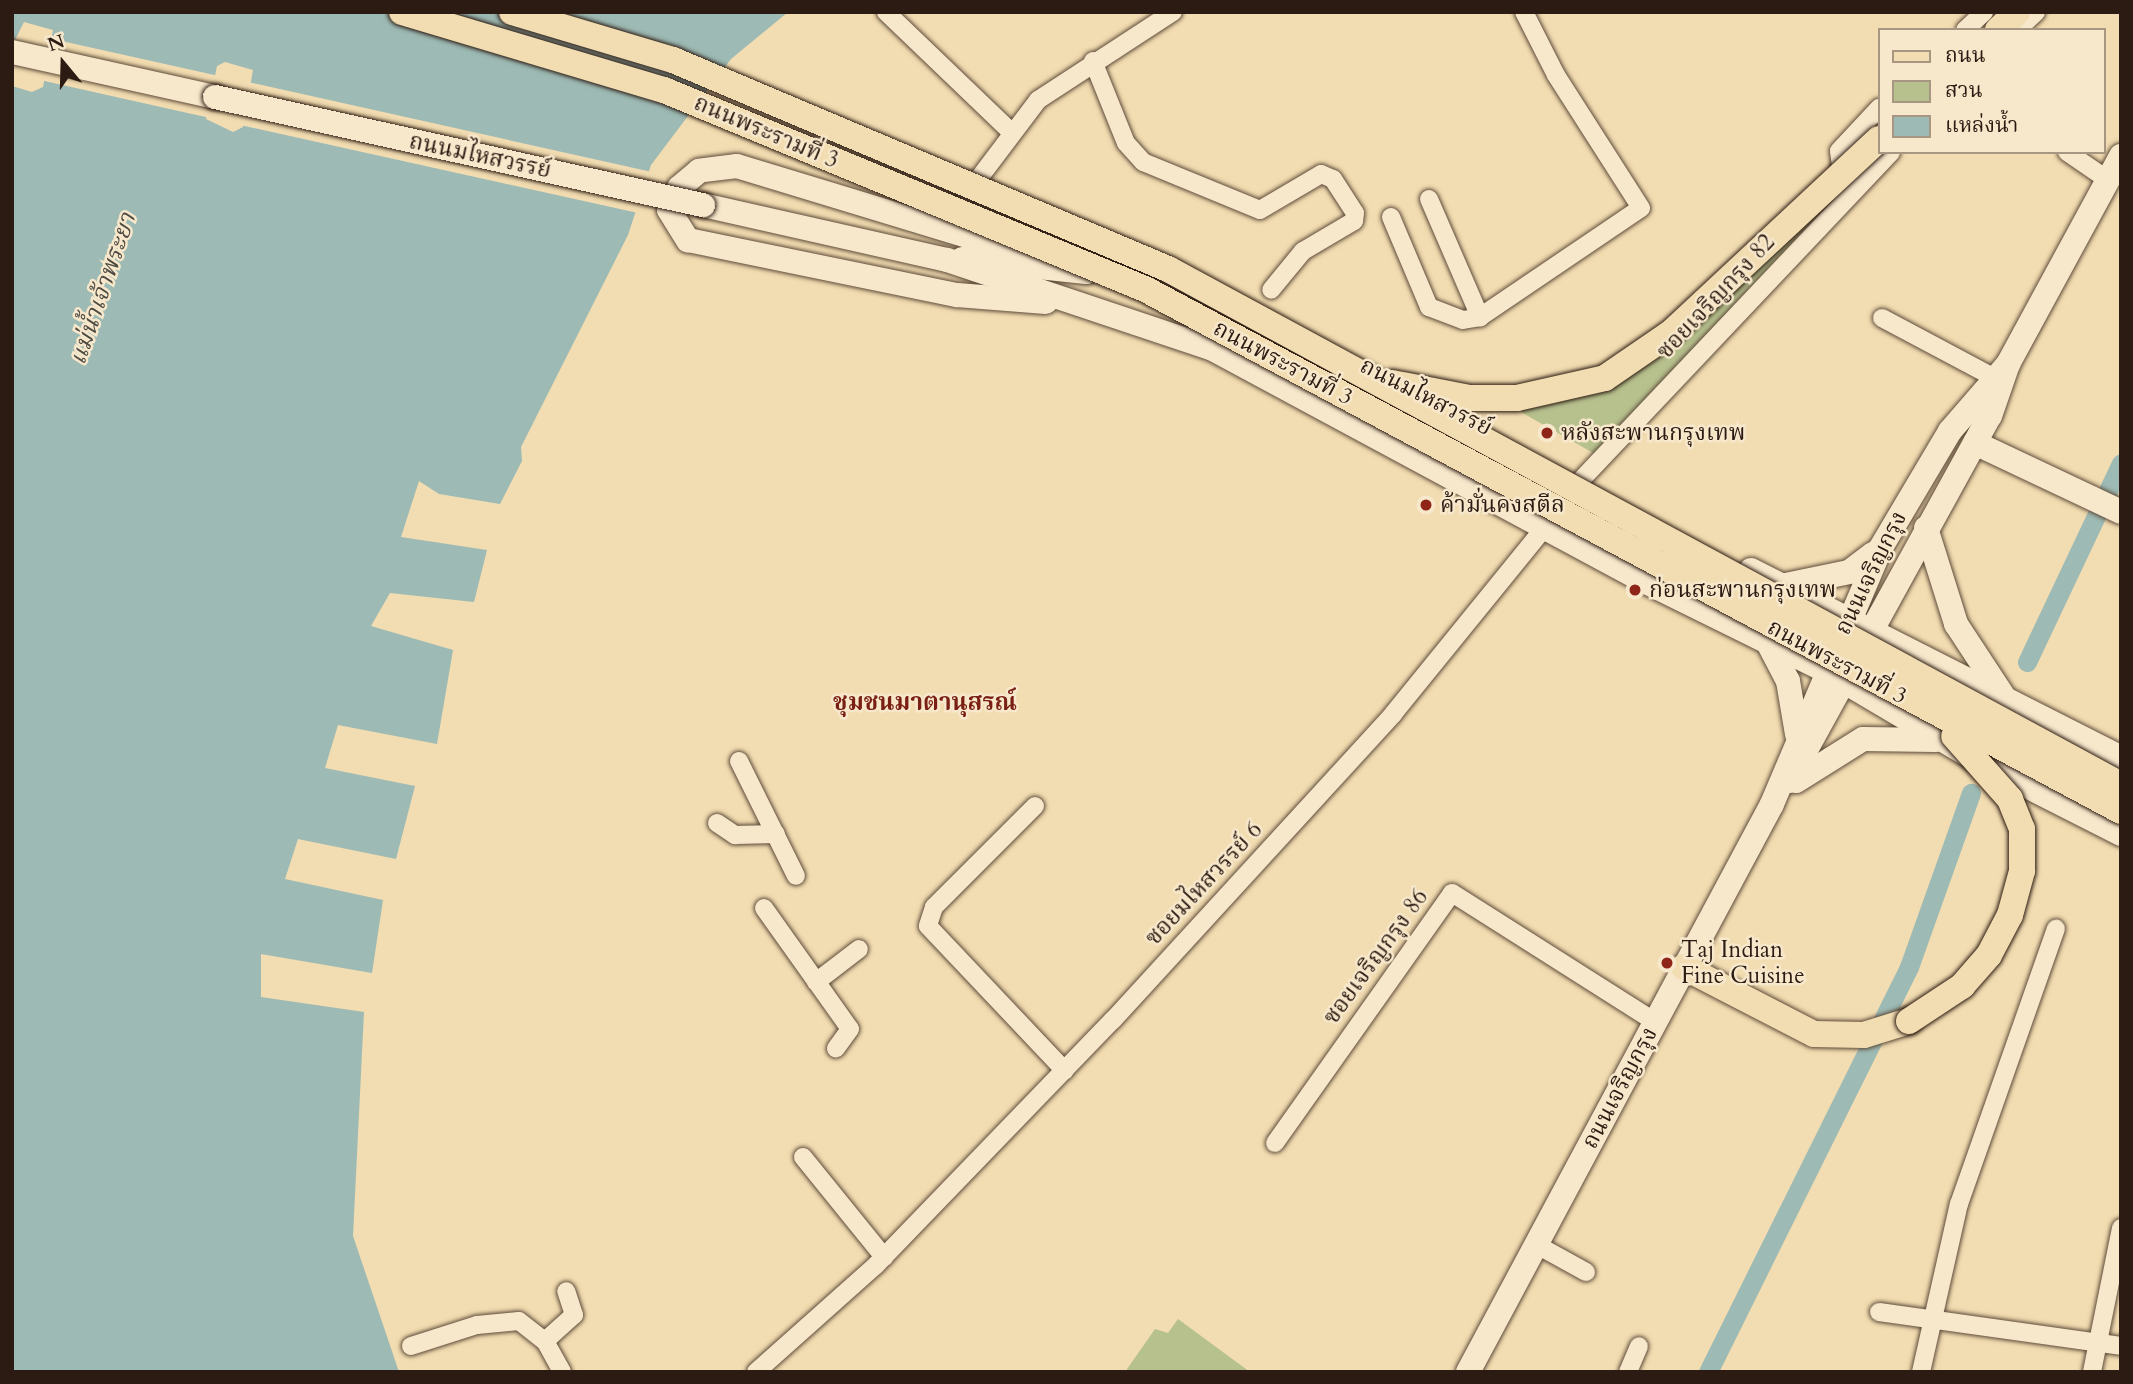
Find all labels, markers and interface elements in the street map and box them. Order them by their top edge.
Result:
north arrow [28,28,98,98]
text: N [44,28,68,58]
legend [1878,28,2105,154]
text: ถนน [1945,41,1986,70]
text: สวน [1945,76,1983,105]
street label: ถนนพระรามที่ 3 [690,89,842,175]
text: แหล่งน้ำ [1945,111,2018,140]
street label: ถนนมไหสวรรย์ [407,127,553,185]
water label: แม่น้ำเจ้าพระยา [64,209,142,369]
street label: ซอยเจริญกรุง 82 [1651,229,1781,365]
street label: ถนนพระรามที่ 3 [1208,315,1358,411]
street label: ถนนมไหสวรรย์ [1355,352,1497,442]
place label: หลังสะพานกรุงเทพ [1561,419,1745,447]
marker: หลังสะพานกรุงเทพ [1539,425,1555,441]
place label: ค้ามั่นคงสตีล [1440,491,1565,519]
marker: ค้ามั่นคงสตีล [1418,497,1434,513]
street label: ถนนเจริญกรุง [1829,507,1913,639]
place label: ก่อนสะพานกรุงเทพ [1649,576,1836,604]
marker: ก่อนสะพานกรุงเทพ [1627,582,1643,598]
street label: ถนนพระรามที่ 3 [1762,614,1912,710]
district label: ชุมชนมาตานุสรณ์ [833,689,1017,717]
street label: ซอยมไหสวรรย์ 6 [1140,816,1268,952]
street label: ซอยเจริญกรุง 86 [1318,884,1434,1030]
place label: Taj Indian Fine Cuisine [1681,936,1805,990]
marker: Taj Indian Fine Cuisine [1659,955,1675,971]
street label: ถนนเจริญกรุง [1576,1022,1664,1154]

